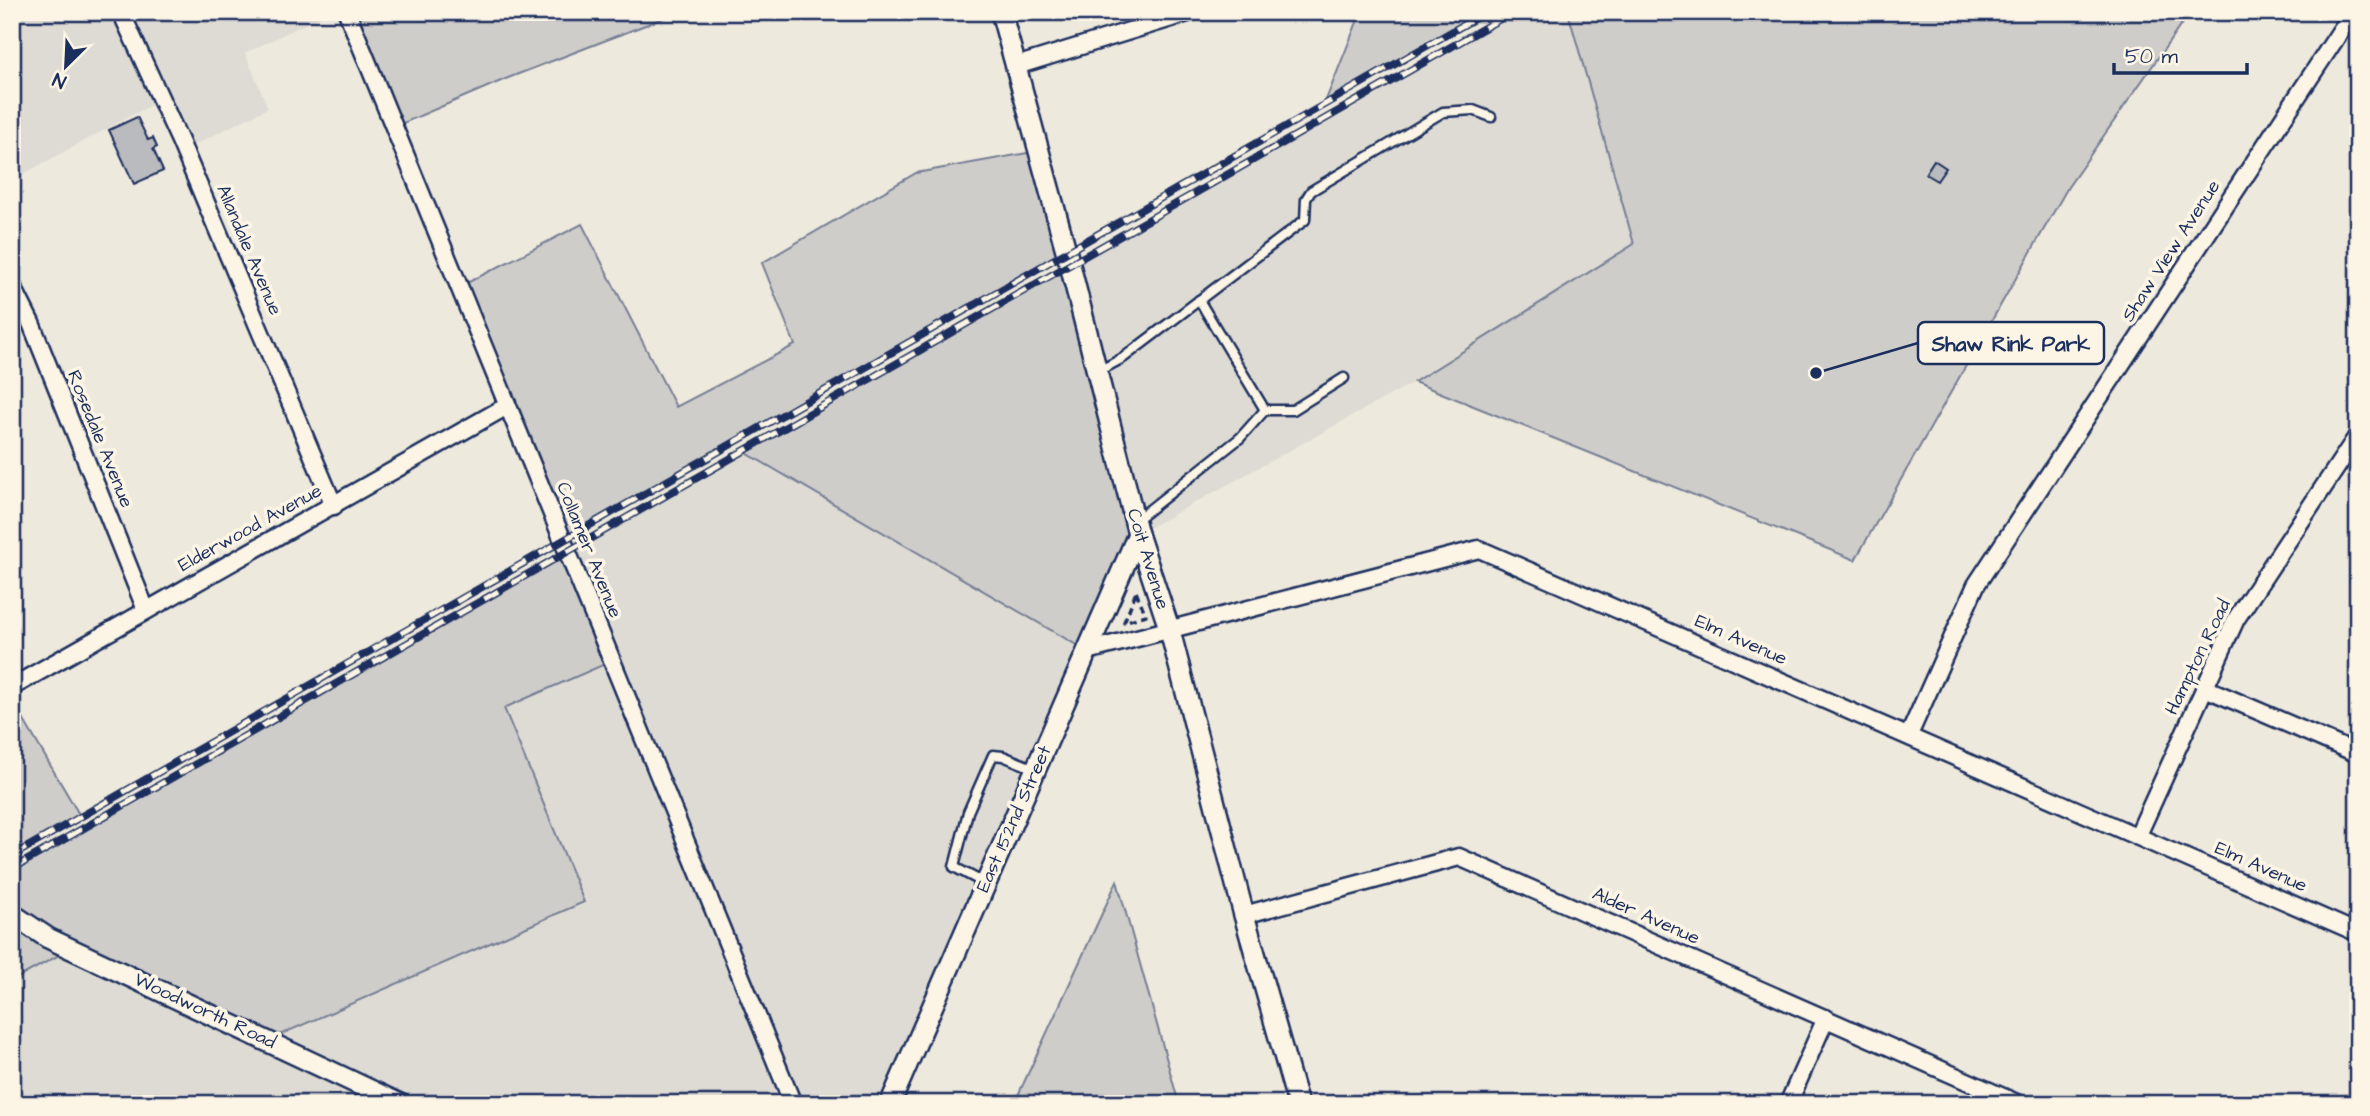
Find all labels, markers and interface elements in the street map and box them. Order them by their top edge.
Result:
north arrow [32,32,102,102]
scale bar [2114,32,2248,76]
text: 50 m [2125,42,2179,71]
text: N [49,65,71,95]
street label: Shaw View Avenue [2115,175,2227,327]
street label: Allandale Avenue [209,181,289,319]
callout: Shaw Rink Park [1918,322,2104,364]
text: Shaw Rink Park [1931,330,2090,359]
street label: Rosedale Avenue [60,366,140,512]
street label: Elderwood Avenue [173,477,327,579]
street label: Collamer Avenue [549,478,629,622]
street label: Coit Avenue [1120,505,1176,613]
street label: Hampton Road [2158,594,2238,719]
street label: Elm Avenue [1691,608,1791,672]
street label: East 152nd Street [970,741,1059,897]
street label: Elm Avenue [2211,835,2311,899]
street label: Alder Avenue [1588,880,1704,952]
street label: Woodworth Road [130,966,281,1056]

